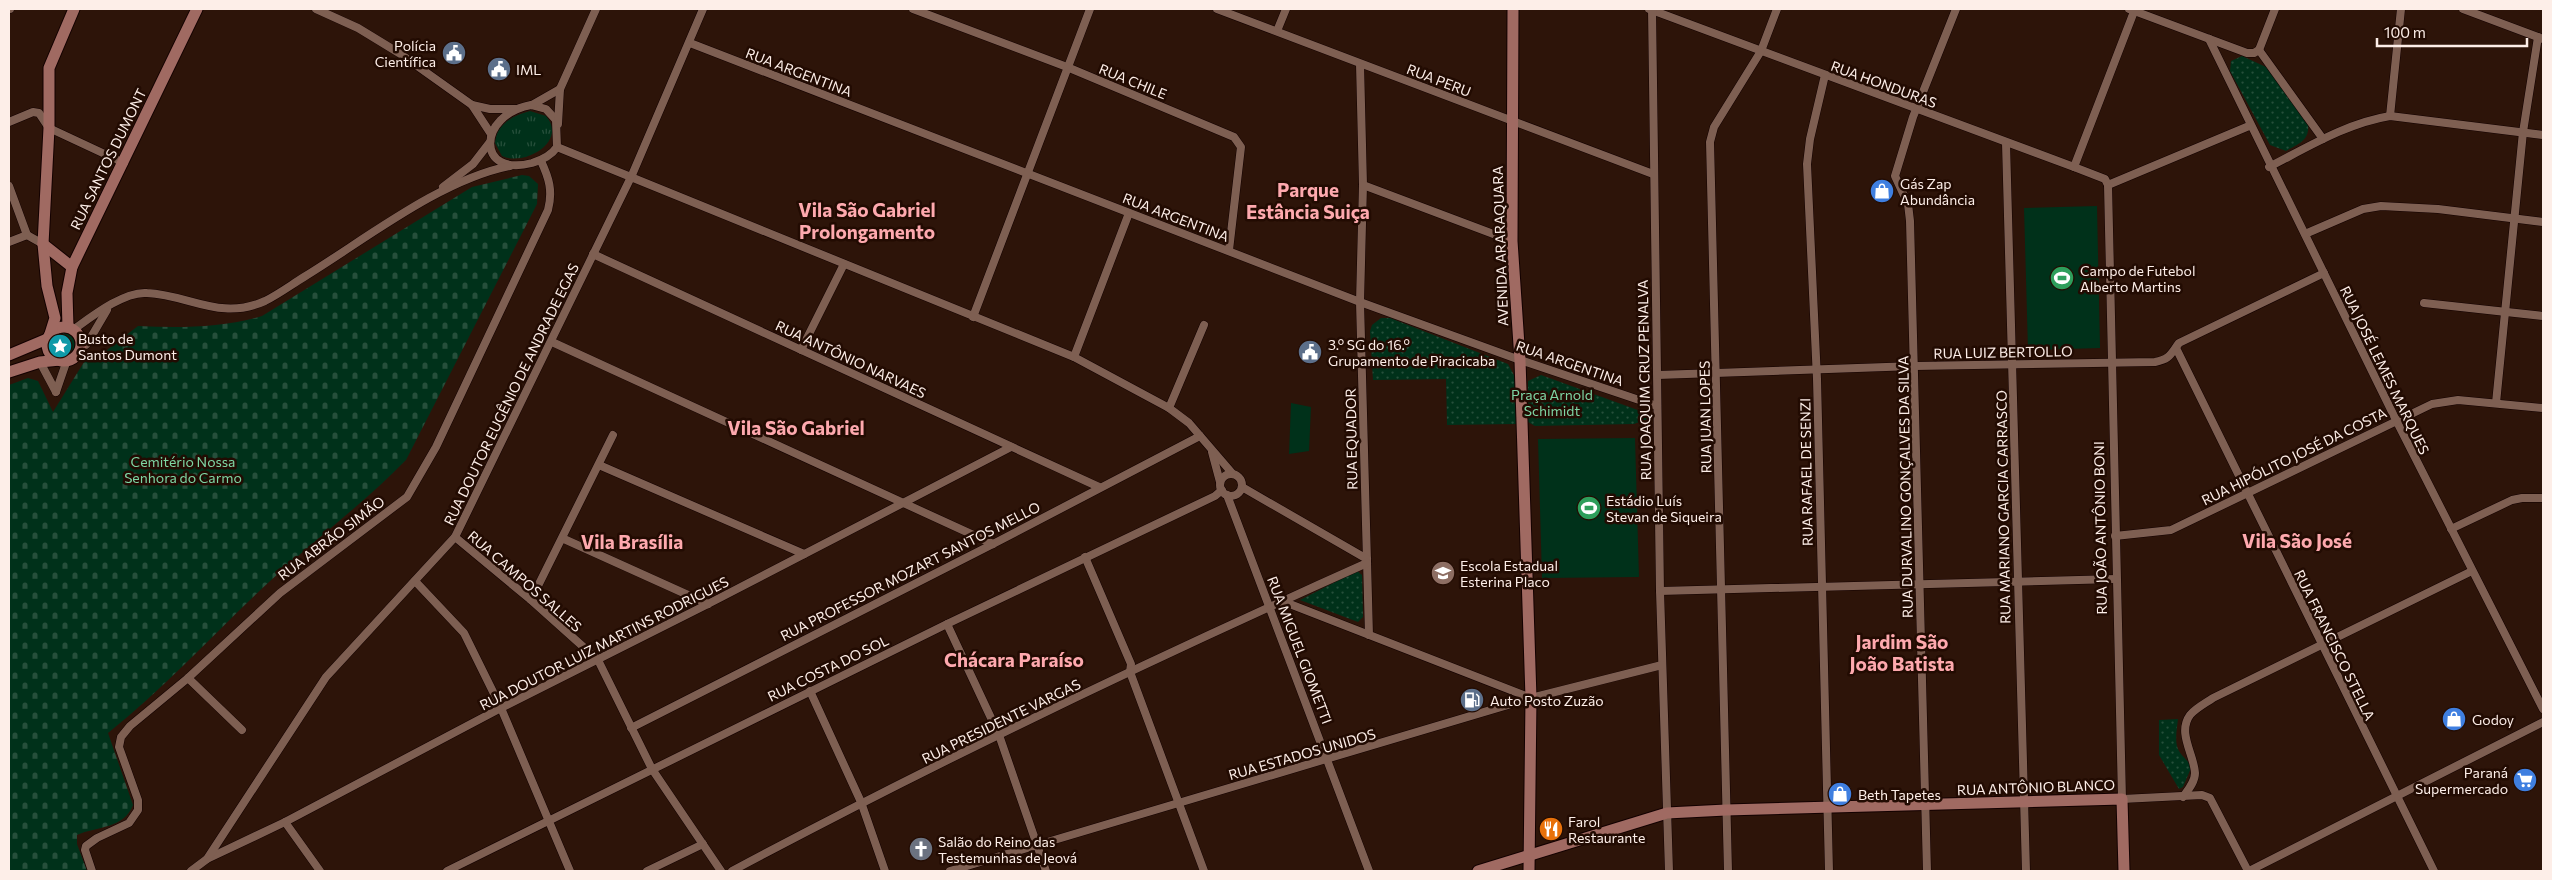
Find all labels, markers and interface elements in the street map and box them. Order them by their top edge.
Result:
scale bar [2377,15,2527,47]
text: 100 m [2384,23,2426,41]
place label: Polícia Científica [375,37,436,70]
public building icon: Polícia Científica [441,40,467,66]
street label: RUA ARGENTINA [744,44,855,100]
public building icon: IML [486,56,512,82]
street label: RUA HONDURAS [1829,57,1939,111]
street label: RUA CHILE [1097,60,1169,102]
street label: RUA PERU [1404,60,1474,100]
place label: IML [516,61,541,78]
street label: RUA SANTOS DUMONT [66,86,150,232]
street label: AVENIDA ARARAQUARA [1489,165,1511,327]
place label: Gás Zap Abundância [1900,175,1975,208]
district label: Parque Estância Suiça [1246,178,1370,223]
shop icon: Gás Zap Abundância [1869,178,1895,204]
street label: RUA ARGENTINA [1121,189,1232,245]
district label: Vila São Gabriel Prolongamento [798,198,936,243]
street label: RUA DOUTOR EUGÊNIO DE ANDRADE EGAS [440,260,582,528]
place label: Campo de Futebol Alberto Martins [2080,262,2195,295]
sports icon: Campo de Futebol Alberto Martins [2049,265,2075,291]
street label: RUA JOAQUIM CRUZ PENALVA [1634,279,1654,480]
street label: RUA JOSÉ LEMES MARQUES [2337,283,2433,457]
street label: RUA ANTÔNIO NARVAES [773,317,929,401]
place label: Busto de Santos Dumont [78,330,177,363]
place icon: Busto de Santos Dumont [47,333,73,359]
place label: 3.º SG do 16.º Grupamento de Piracicaba [1328,336,1495,369]
street label: RUA ARGENTINA [1514,337,1626,389]
public building icon: 3.º SG do 16.º Grupamento de Piracicaba [1297,339,1323,365]
street label: RUA LUIZ BERTOLLO [1933,342,2073,362]
street label: RUA DURVALINO GONÇALVES DA SILVA [1894,355,1916,618]
street label: RUA JUAN LOPES [1696,361,1714,473]
park label: Praça Arnold Schimidt [1511,386,1593,419]
street label: RUA EQUADOR [1342,388,1360,490]
street label: RUA MARIANO GARCIA CARRASCO [1992,390,2014,624]
street label: RUA RAFAEL DE SENZI [1796,398,1816,546]
street label: RUA HIPÓLITO JOSÉ DA COSTA [2199,404,2390,508]
district label: Vila São Gabriel [727,416,865,439]
street label: RUA JOÃO ANTÔNIO BONI [2090,441,2110,615]
park label: Cemitério Nossa Senhora do Carmo [124,453,242,486]
street label: RUA ABRÃO SIMÃO [274,492,388,584]
place label: Estádio Luís Stevan de Siqueira [1606,492,1722,525]
sports icon: Estádio Luís Stevan de Siqueira [1576,495,1602,521]
street label: RUA PROFESSOR MOZART SANTOS MELLO [777,498,1043,644]
street label: RUA CAMPOS SALLES [465,527,585,635]
district label: Vila São José [2242,529,2352,552]
district label: Vila Brasília [581,530,683,553]
place label: Escola Estadual Esterina Placo [1460,557,1558,590]
school or university icon: Escola Estadual Esterina Placo [1430,560,1456,586]
street label: RUA FRANCISCO STELLA [2291,567,2379,723]
street label: RUA DOUTOR LUIZ MARTINS RODRIGUES [477,573,731,713]
street label: RUA MIGUEL GIOMETTI [1264,574,1336,726]
district label: Jardim São João Batista [1850,630,1955,675]
street label: RUA COSTA DO SOL [765,631,891,705]
district label: Chácara Paraíso [944,648,1084,671]
street label: RUA PRESIDENTE VARGAS [919,675,1083,767]
fuel station icon: Auto Posto Zuzão [1459,687,1485,713]
place label: Auto Posto Zuzão [1490,692,1604,709]
shop icon: Godoy [2441,706,2467,732]
place label: Godoy [2472,711,2514,728]
street label: RUA ESTADOS UNIDOS [1226,725,1378,783]
place label: Paraná Supermercado [2415,764,2508,797]
supermarket icon: Paraná Supermercado [2512,767,2538,793]
street label: RUA ANTÔNIO BLANCO [1957,776,2115,798]
shop icon: Beth Tapetes [1827,781,1853,807]
place label: Beth Tapetes [1858,786,1941,803]
place label: Farol Restaurante [1568,813,1645,846]
restaurant icon: Farol Restaurante [1538,816,1564,842]
place label: Salão do Reino das Testemunhas de Jeová [938,833,1077,866]
church icon: Salão do Reino das Testemunhas de Jeová [908,836,934,862]

